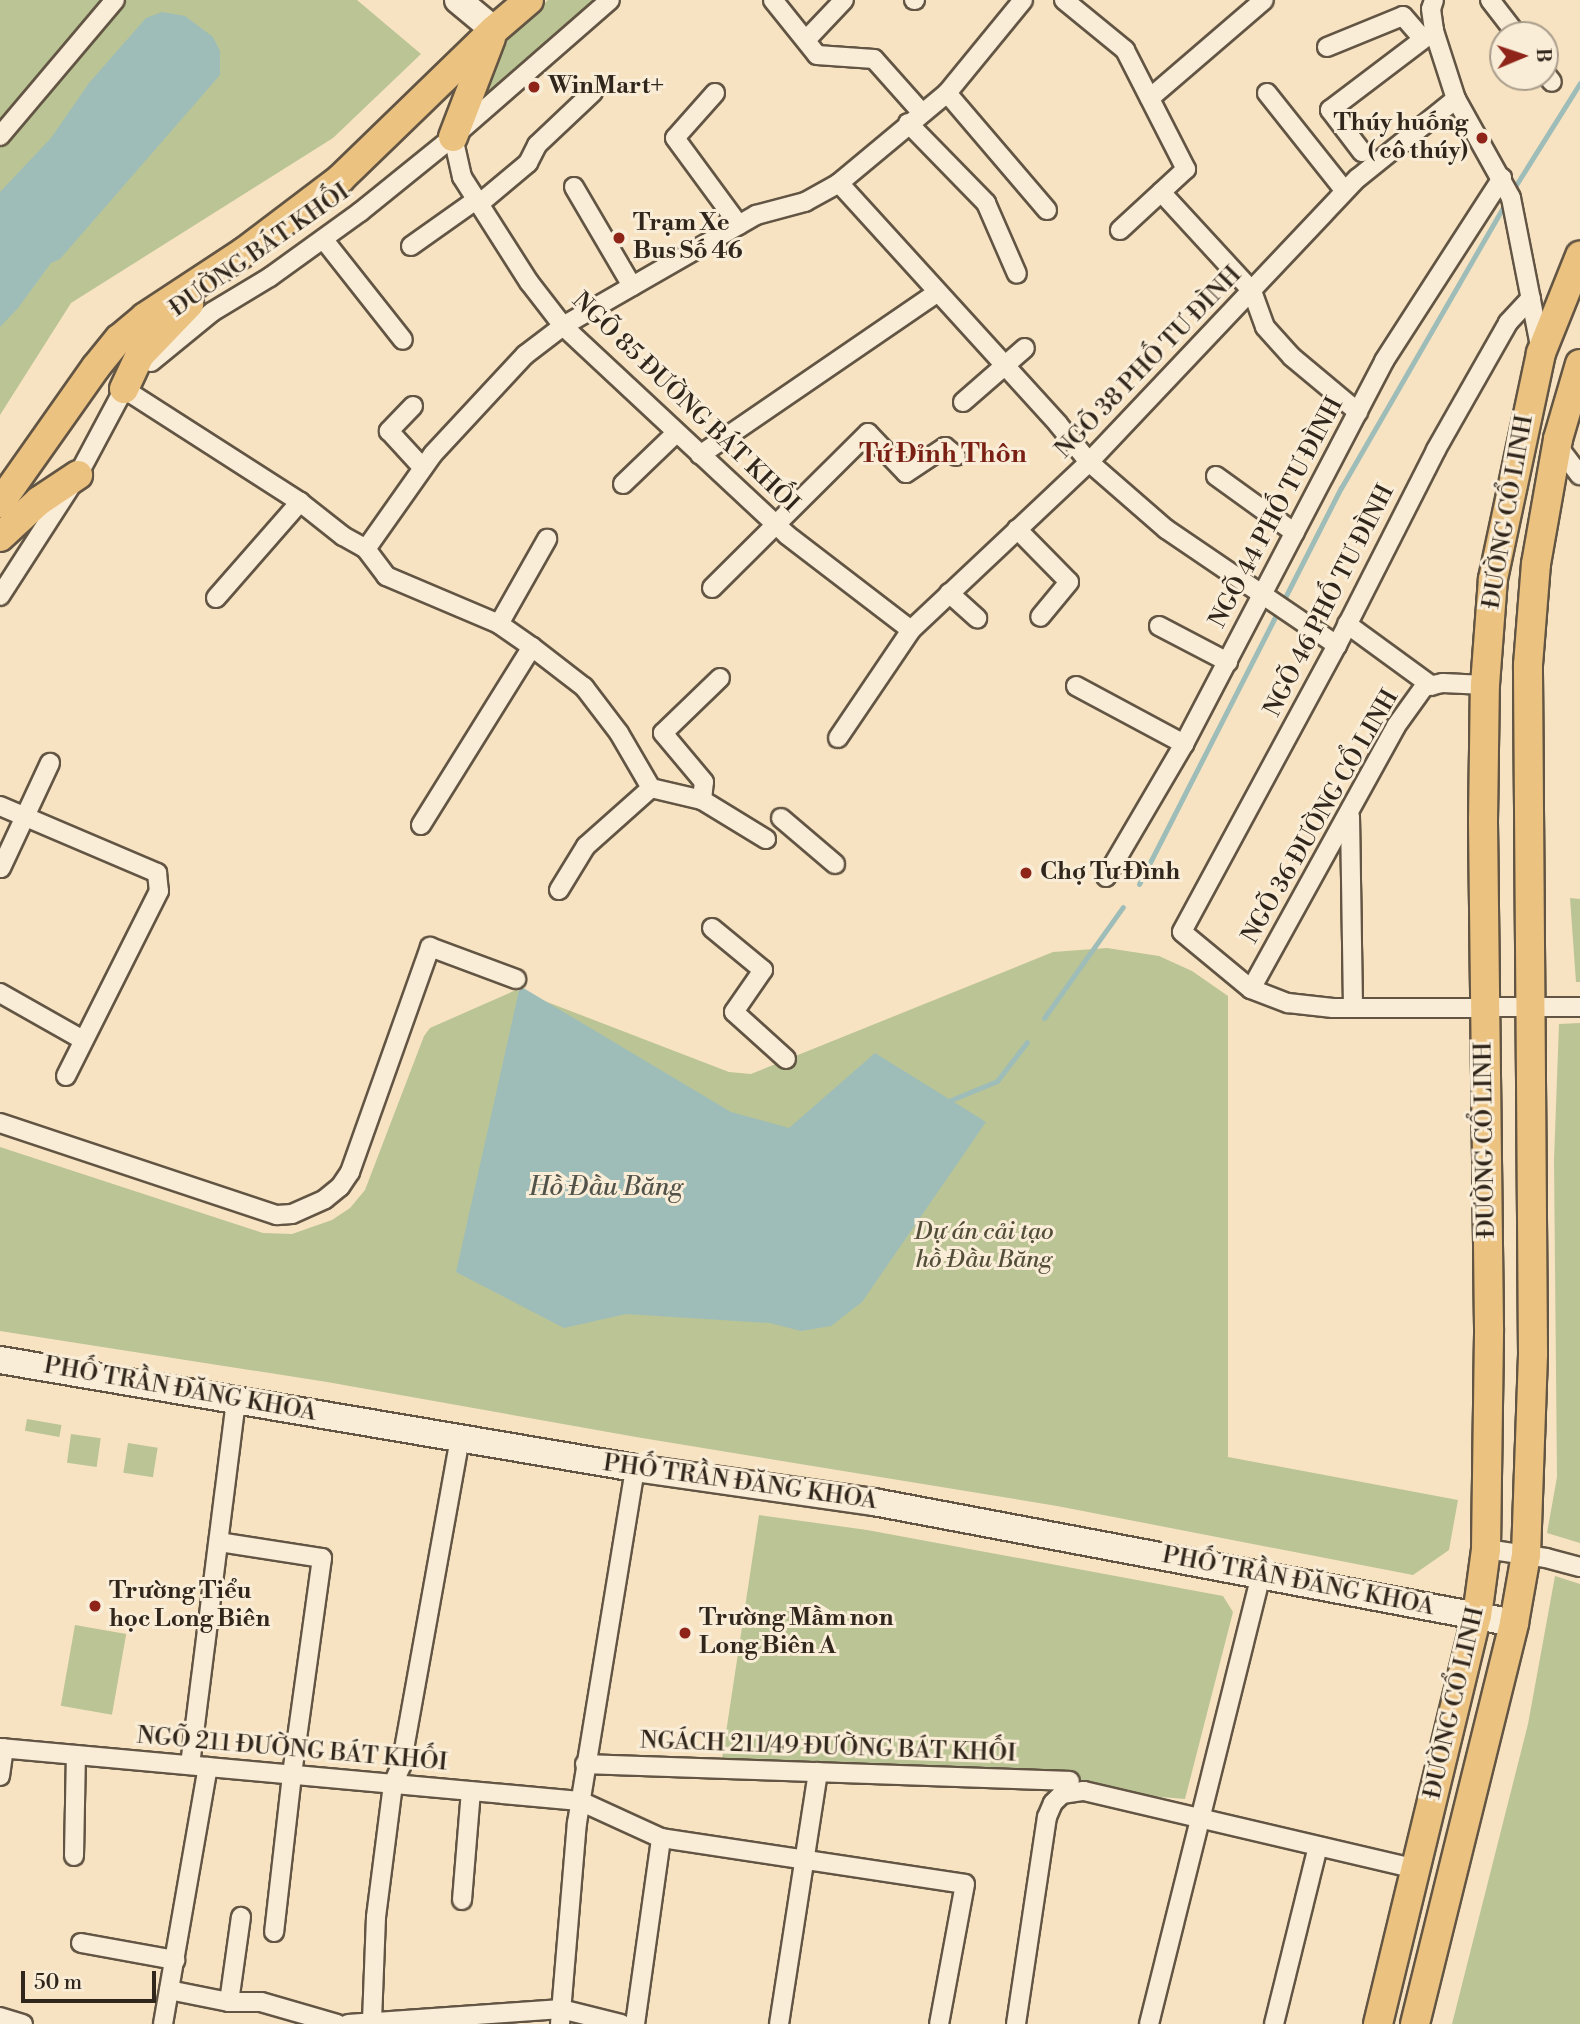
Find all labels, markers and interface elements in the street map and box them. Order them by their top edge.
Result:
north arrow [1489,21,1559,91]
text: B [1531,48,1555,63]
place label: WinMart+ [548,73,664,101]
marker: WinMart+ [526,79,542,95]
place label: Thúy huống ( cô thúy) [1334,110,1468,166]
marker: Thúy huống ( cô thúy) [1474,130,1490,146]
street label: ĐƯỜNG BÁT KHỐI [165,178,355,324]
place label: Trạm Xe Bus Số 46 [633,210,743,266]
marker: Trạm Xe Bus Số 46 [611,230,627,246]
street label: NGÕ 38 PHỐ TƯ ĐÌNH [1050,261,1248,465]
street label: NGÕ 85 ĐƯỜNG BÁT KHỐI [566,287,804,519]
street label: NGÕ 44 PHỐ TƯ ĐÌNH [1204,393,1350,633]
street label: ĐƯỜNG CỔ LINH [1478,413,1540,611]
district label: Tứ Đỉnh Thôn [859,439,1027,471]
street label: NGÕ 46 PHỐ TƯ ĐÌNH [1259,480,1401,722]
street label: NGÕ 36 ĐƯỜNG CỔ LINH [1237,685,1405,949]
place label: Chợ Tư Đình [1040,859,1180,887]
marker: Chợ Tư Đình [1018,865,1034,881]
street label: ĐƯỜNG CỔ LINH [1470,1042,1502,1238]
water label: Hồ Đầu Băng [529,1172,683,1204]
park label: Dự án cải tạo hồ Đầu Băng [914,1219,1054,1275]
street label: PHỐ TRẦN ĐĂNG KHOA [41,1352,319,1428]
street label: PHỐ TRẦN ĐĂNG KHOA [601,1450,879,1516]
street label: PHỐ TRẦN ĐĂNG KHOA [1160,1541,1436,1623]
place label: Trường Tiểu học Long Biên [109,1578,270,1634]
marker: Trường Tiểu học Long Biên [87,1598,103,1614]
street label: ĐƯỜNG CỔ LINH [1419,1604,1491,1802]
place label: Trường Mầm non Long Biên A [699,1605,893,1661]
marker: Trường Mầm non Long Biên A [677,1625,693,1641]
street label: NGÕ 211 ĐƯỜNG BÁT KHỐI [135,1722,449,1778]
street label: NGÁCH 211/49 ĐƯỜNG BÁT KHỐI [639,1727,1017,1769]
scale bar [24,1958,159,2002]
text: 50 m [34,1970,82,1996]

